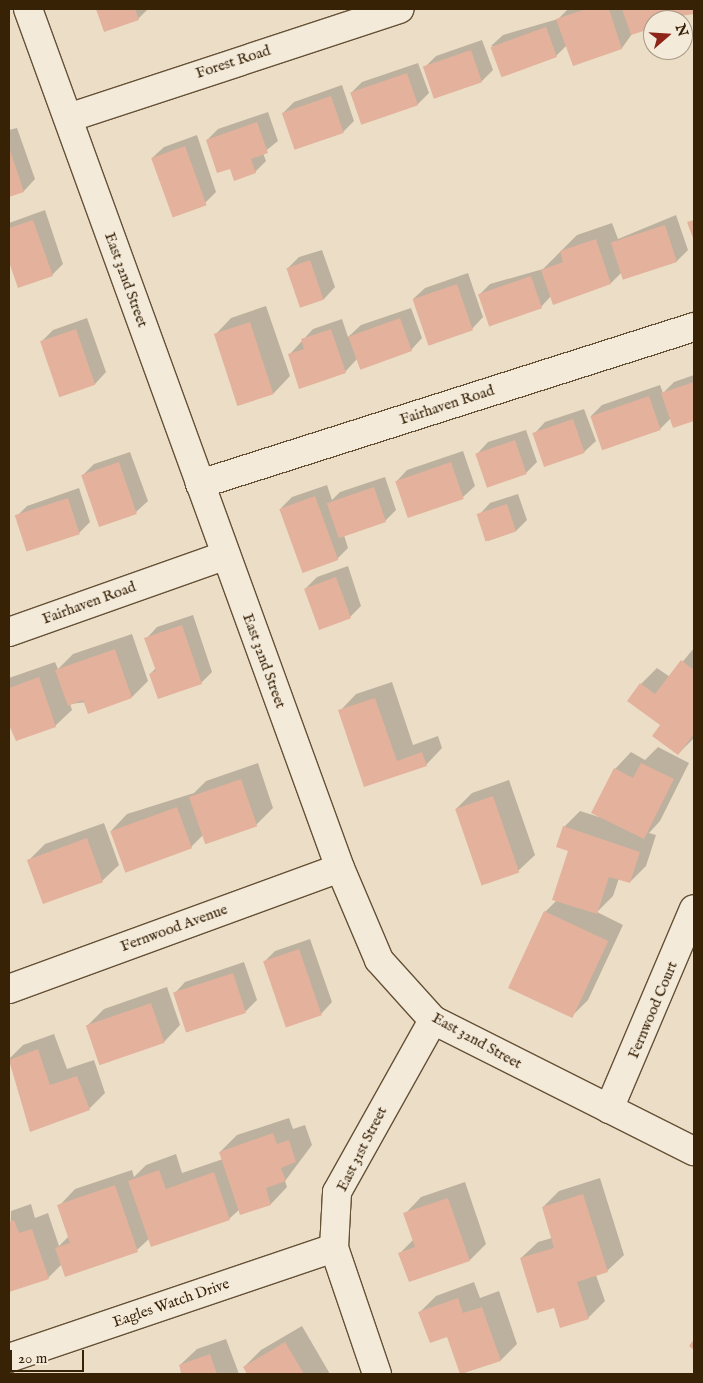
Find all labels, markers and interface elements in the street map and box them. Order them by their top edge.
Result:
north arrow [643,10,693,60]
text: N [671,22,692,39]
street label: Forest Road [193,41,273,83]
street label: East 32nd Street [100,230,152,330]
street label: Fairhaven Road [398,381,496,429]
street label: Fairhaven Road [40,578,138,628]
street label: East 32nd Street [238,611,290,711]
street label: Fernwood Avenue [118,900,230,956]
street label: Fernwood Court [624,959,682,1061]
street label: East 32nd Street [429,1009,525,1073]
street label: East 31st Street [333,1104,391,1194]
street label: Eagles Watch Drive [110,1275,232,1331]
scale bar [12,1340,86,1372]
text: 20 m [18,1349,47,1368]

